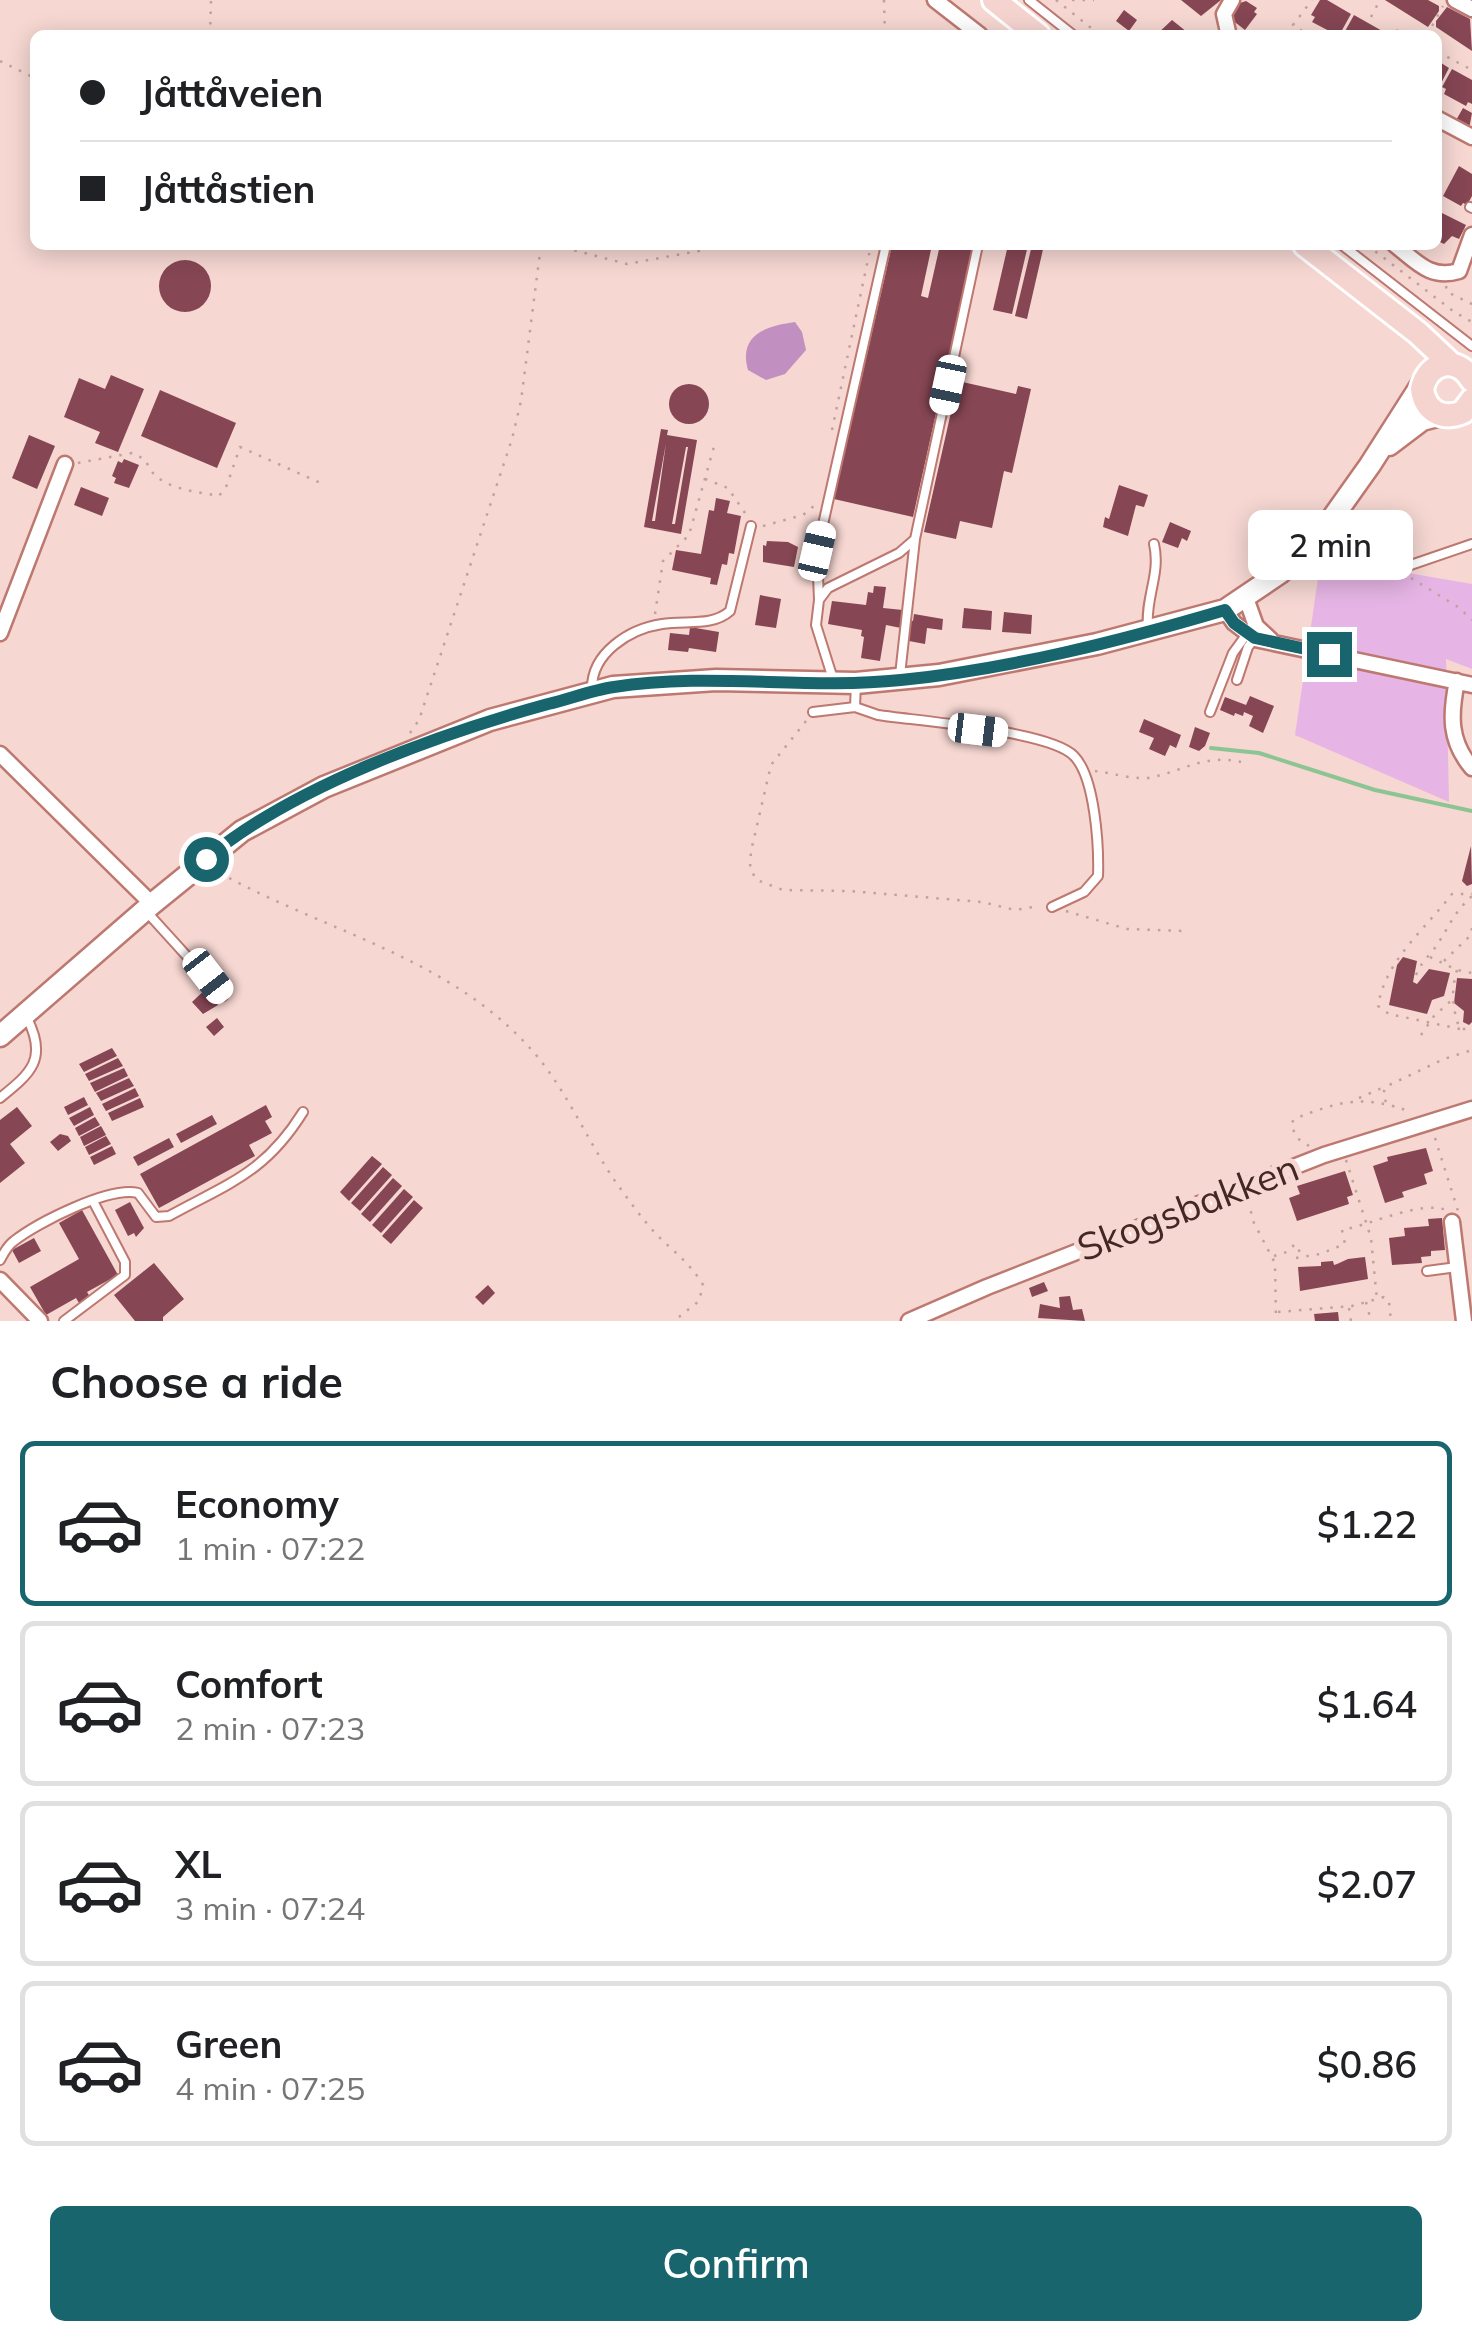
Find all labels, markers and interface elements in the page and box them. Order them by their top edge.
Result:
text: Jåttåveien [140,69,323,117]
text: Jåttåstien [140,165,316,213]
car [927,353,969,417]
callout: 2 min [1246,509,1412,579]
car [796,518,838,584]
text: 2 min [1289,525,1372,565]
route end [1307,632,1352,677]
car [946,711,1010,749]
route start [184,837,229,882]
car [178,943,238,1009]
street label: Skogsbakken [1070,1143,1305,1271]
text: Choose a ride [50,1353,343,1409]
icon: car [55,1479,145,1569]
text: Economy [175,1480,339,1528]
text: $1.22 [1317,1500,1417,1548]
text: 1 min · 07:22 [175,1528,365,1568]
icon: car [55,1659,145,1749]
text: Comfort [175,1660,323,1708]
text: $1.64 [1317,1680,1417,1728]
text: 2 min · 07:23 [175,1708,365,1748]
icon: car [55,1839,145,1929]
text: XL [175,1840,222,1888]
text: $2.07 [1317,1860,1417,1908]
text: 3 min · 07:24 [175,1888,365,1928]
icon: car [55,2019,145,2109]
text: Green [175,2020,282,2068]
text: $0.86 [1317,2040,1417,2088]
text: 4 min · 07:25 [175,2068,365,2108]
button: Confirm [50,2206,1422,2321]

